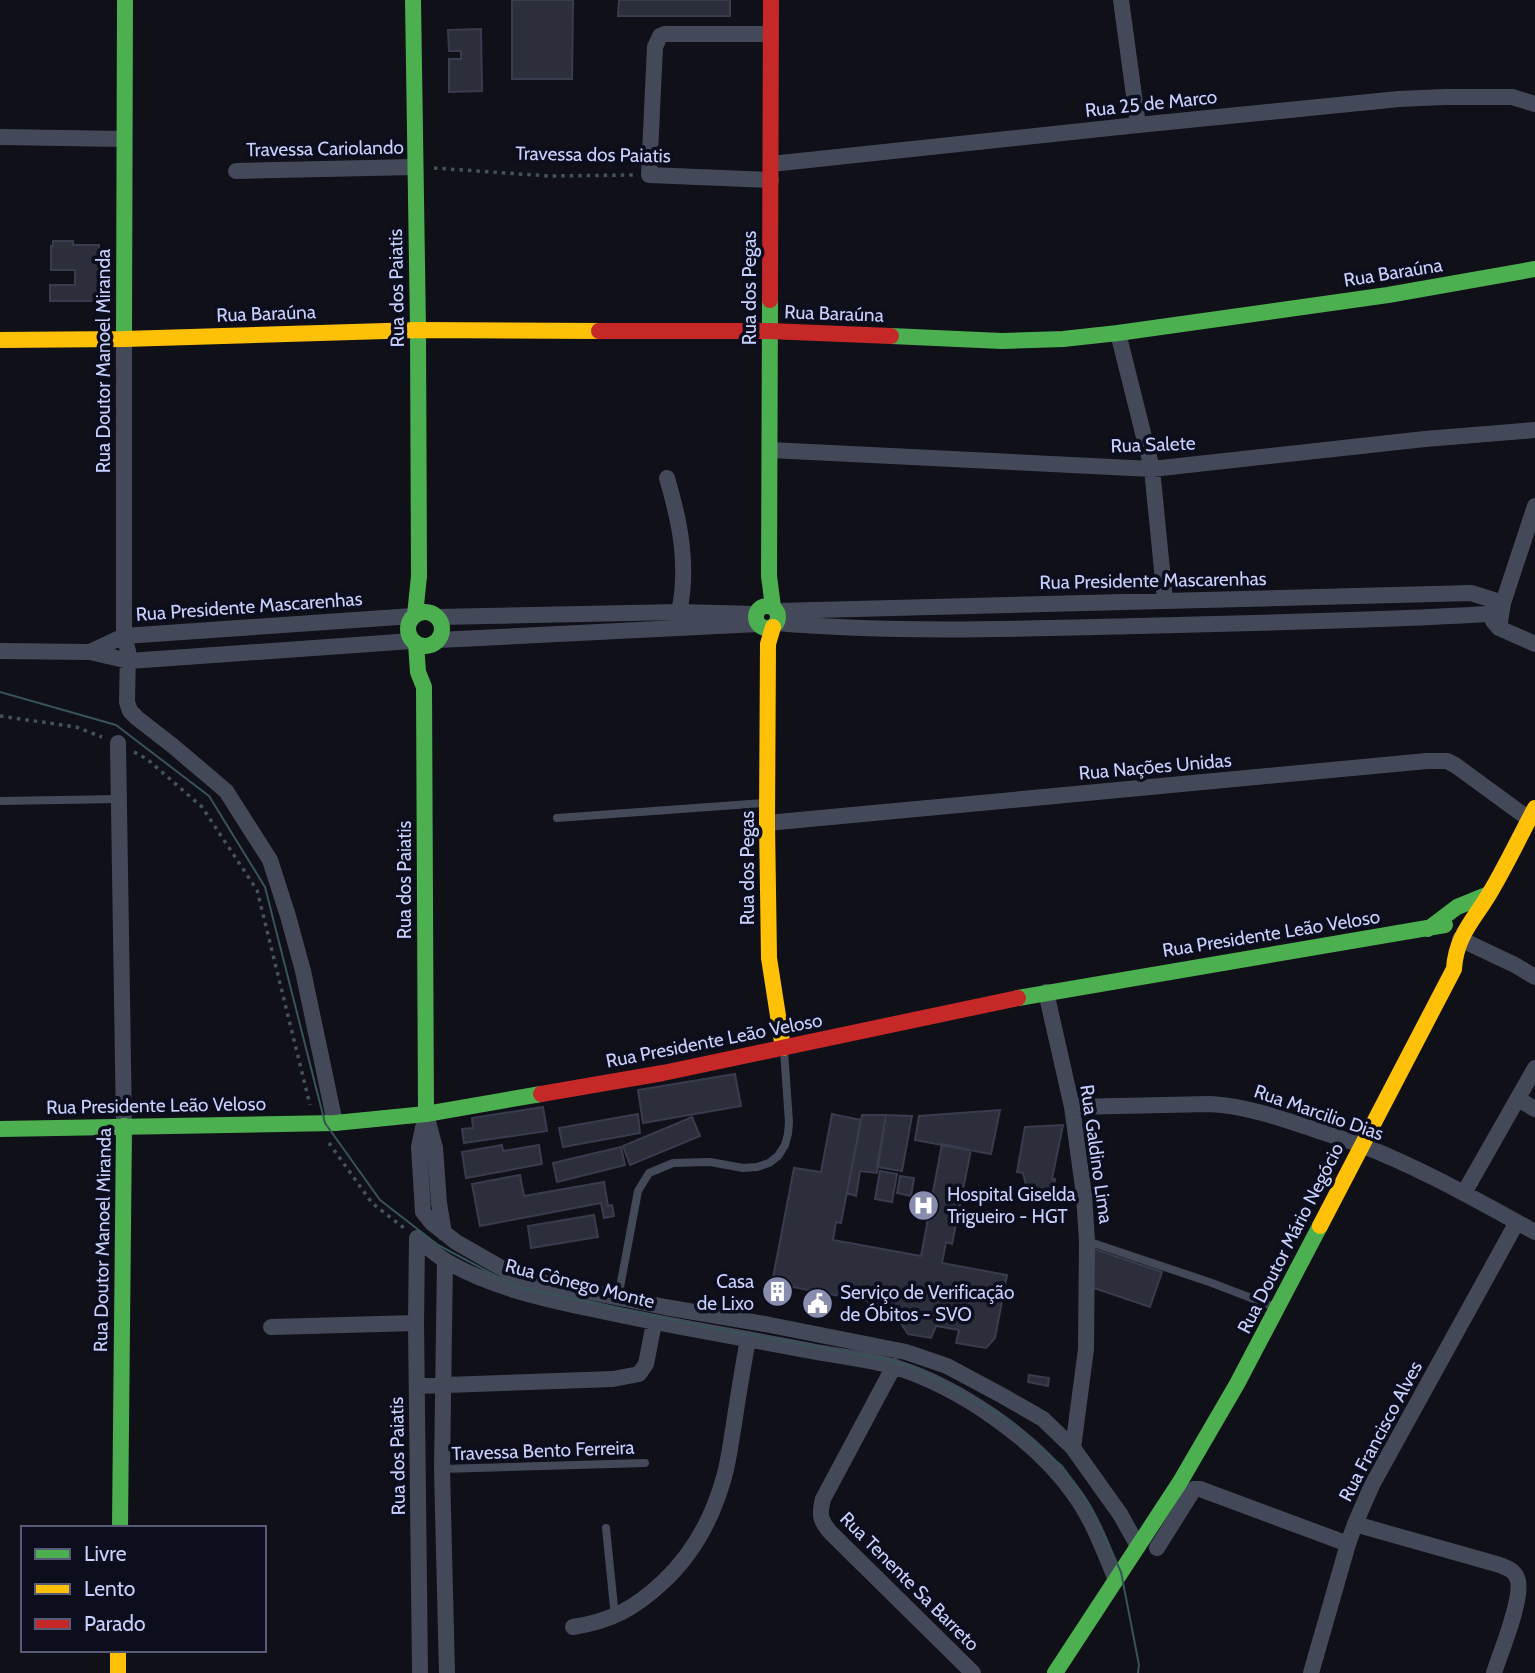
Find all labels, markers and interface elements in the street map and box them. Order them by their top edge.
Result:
street label: Rua 25 de Marco [1084,85,1218,122]
street label: Travessa Cariolando [246,136,404,161]
street label: Travessa dos Paiatis [515,142,671,167]
street label: Rua dos Paiatis [384,228,409,348]
street label: Rua dos Pegas [738,231,761,345]
street label: Rua Doutor Manoel Miranda [92,249,115,473]
street label: Rua Baraúna [1342,253,1444,292]
street label: Rua Baraúna [216,300,316,327]
street label: Rua Baraúna [784,300,884,327]
street label: Rua Salete [1110,432,1196,457]
street label: Rua Presidente Mascarenhas [1039,567,1267,594]
street label: Rua Presidente Mascarenhas [135,587,363,626]
street label: Rua Nações Unidas [1078,748,1233,785]
street label: Rua dos Pegas [736,811,759,925]
street label: Rua dos Paiatis [393,821,416,939]
street label: Rua Presidente Leão Veloso [1161,905,1382,962]
street label: Rua Presidente Leão Veloso [604,1008,824,1073]
street label: Rua Marcilio Dias [1251,1080,1387,1145]
street label: Rua Galdino Lima [1075,1083,1118,1225]
street label: Rua Presidente Leão Veloso [46,1092,266,1119]
street label: Rua Doutor Manoel Miranda [89,1128,116,1352]
street label: Rua Doutor Mário Negócio [1232,1139,1349,1337]
place label: Hospital Giselda Trigueiro - HGT [947,1183,1076,1228]
hospital icon: Hospital Giselda Trigueiro - HGT [907,1188,941,1222]
street label: Rua Cônego Monte [503,1254,657,1313]
place label: Casa de Lixo [697,1270,754,1315]
building icon: Casa de Lixo [760,1275,794,1309]
place label: Serviço de Verificação de Óbitos - SVO [840,1281,1014,1326]
public building icon: Serviço de Verificação de Óbitos - SVO [800,1286,834,1320]
street label: Rua Francisco Alves [1334,1357,1427,1505]
street label: Rua dos Paiatis [385,1396,410,1516]
street label: Travessa Bento Ferreira [451,1436,635,1465]
street label: Rua Tenente Sa Barreto [835,1507,984,1656]
legend [21,1526,266,1652]
text: Livre [84,1541,127,1566]
text: Lento [84,1576,135,1601]
text: Parado [84,1611,146,1636]

